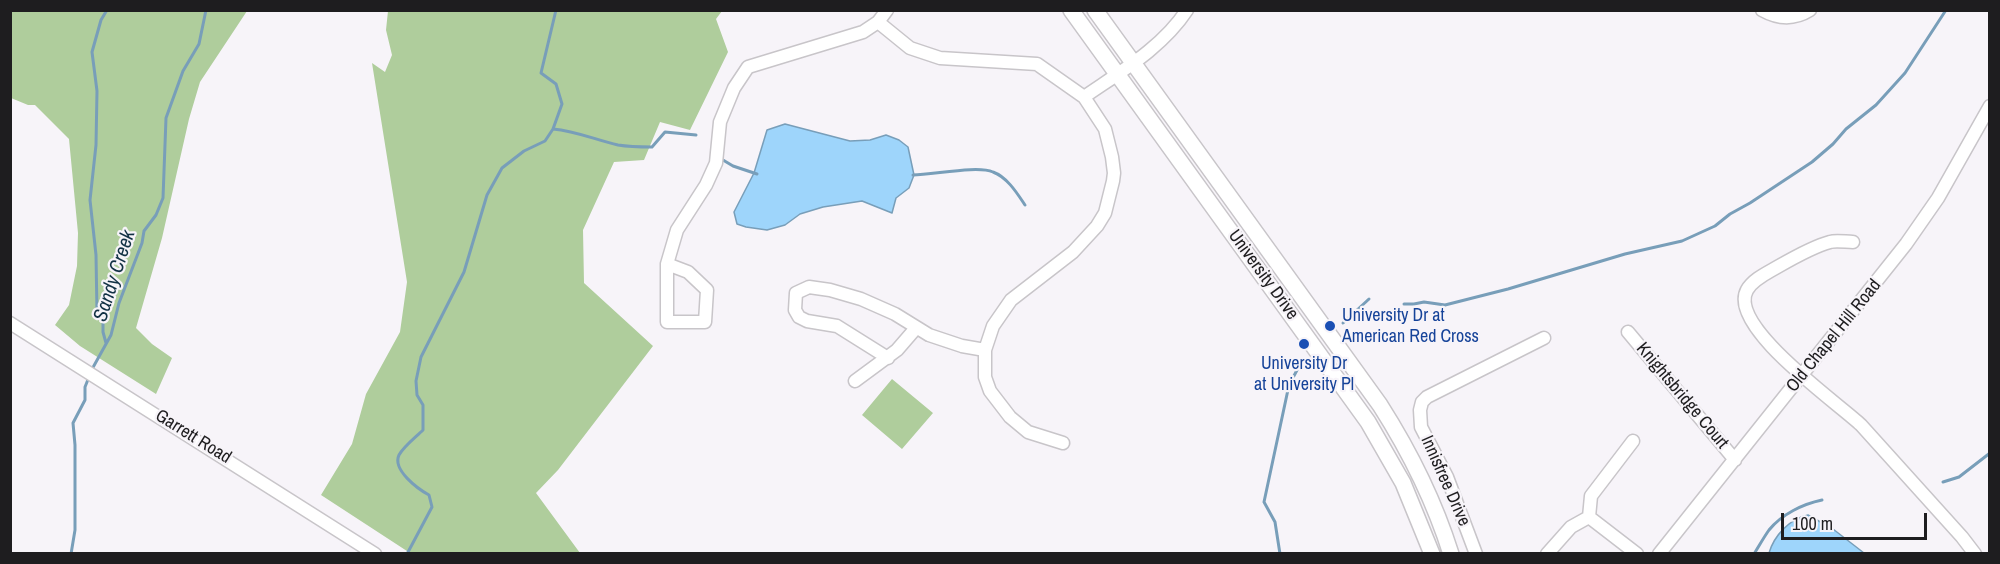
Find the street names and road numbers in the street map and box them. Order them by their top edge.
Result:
street label: University Drive [1223,226,1303,324]
street label: Old Chapel Hill Road [1782,275,1886,397]
street label: Knightsbridge Court [1631,338,1733,454]
street label: Garrett Road [151,405,235,469]
street label: Innisfree Drive [1415,432,1475,530]

